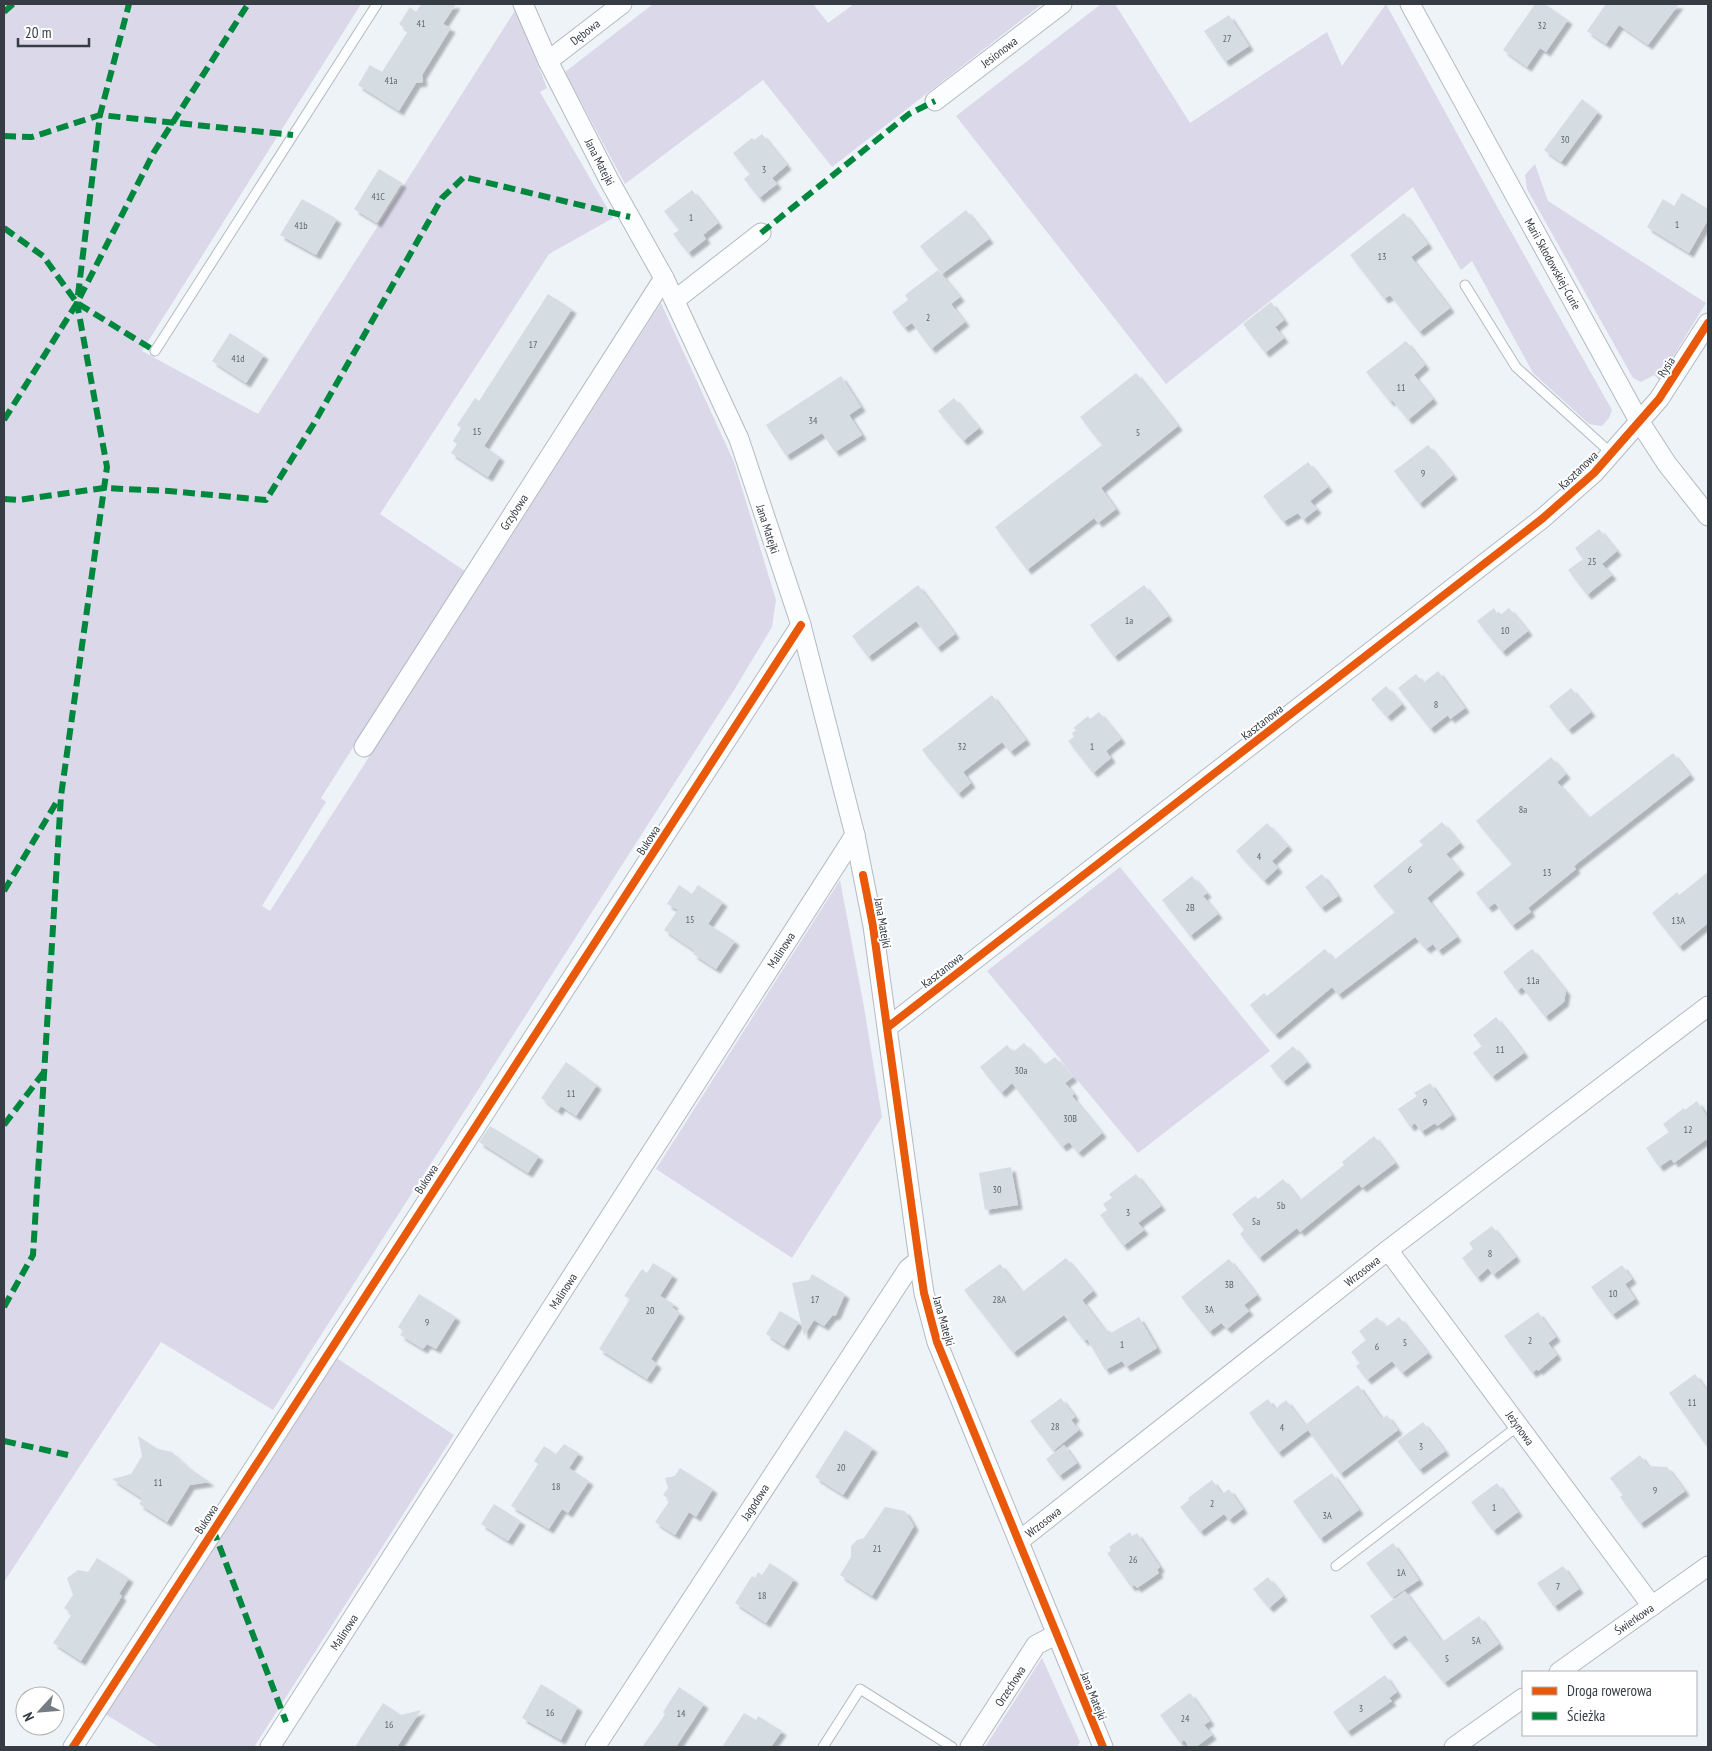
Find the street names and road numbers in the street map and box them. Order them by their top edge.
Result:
street label: Dębowa [567,16,603,48]
street label: Jesionowa [977,33,1020,71]
street label: Jana Matejki [581,135,618,188]
street label: Marii Skłodowskiej-Curie [1522,216,1584,312]
street label: Rysia [1654,354,1678,380]
street label: Kasztanowa [1555,447,1601,492]
street label: Grzybowa [497,491,531,533]
street label: Jana Matejki [753,502,783,555]
street label: Kasztanowa [1238,701,1286,743]
street label: Bukowa [633,822,663,858]
street label: Jana Matejki [871,896,895,949]
street label: Malinowa [764,929,798,971]
street label: Kasztanowa [918,949,966,991]
street label: Bukowa [411,1161,441,1197]
street label: Wrzosowa [1341,1252,1383,1290]
street label: Malinowa [546,1270,580,1312]
street label: Jana Matejki [930,1294,958,1347]
street label: Jeżynowa [1502,1407,1538,1448]
street label: Jagodowa [737,1481,772,1524]
street label: Bukowa [191,1501,221,1537]
street label: Wrzosowa [1022,1503,1064,1541]
street label: Świerkowa [1611,1600,1657,1638]
street label: Malinowa [327,1611,361,1653]
street label: Orzechowa [991,1663,1029,1709]
street label: Jana Matejki [1077,1669,1110,1722]

